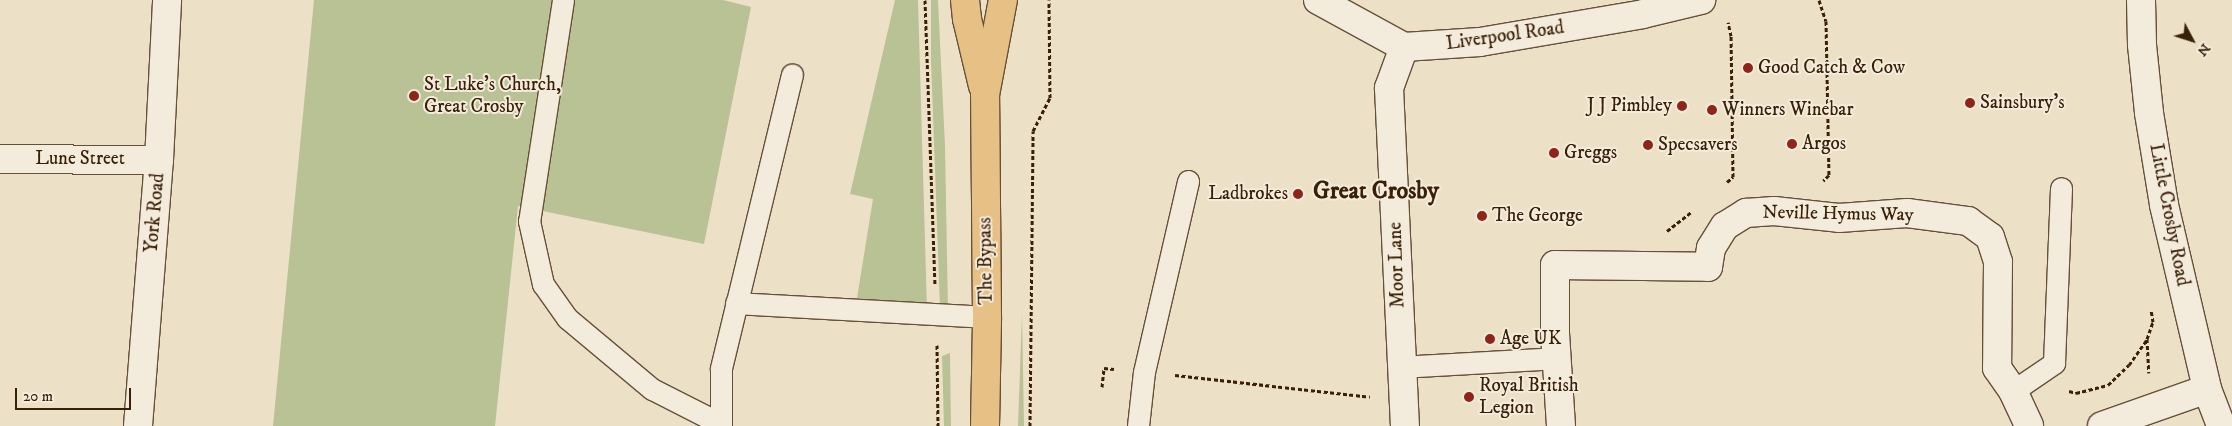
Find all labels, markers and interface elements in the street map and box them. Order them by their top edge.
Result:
north arrow [2167,15,2217,65]
street label: Liverpool Road [1445,16,1565,56]
text: N [2193,39,2214,60]
place label: Good Catch & Cow [1758,57,1905,79]
marker: Good Catch & Cow [1742,62,1754,74]
place label: St Luke's Church, Great Crosby [424,74,561,118]
marker: St Luke's Church, Great Crosby [408,90,420,102]
place label: Sainsbury's [1980,92,2065,114]
place label: J J Pimbley [1587,95,1672,117]
marker: Sainsbury's [1964,97,1976,109]
place label: Winners Winebar [1722,99,1853,121]
marker: J J Pimbley [1676,100,1688,112]
marker: Winners Winebar [1706,104,1718,116]
place label: Argos [1802,133,1846,155]
place label: Specsavers [1658,134,1737,156]
marker: Argos [1786,138,1798,150]
marker: Specsavers [1642,139,1654,151]
place label: Greggs [1564,142,1617,164]
street label: Little Crosby Road [2144,142,2194,288]
marker: Greggs [1548,147,1560,159]
street label: Lune Street [35,148,125,170]
street label: York Road [140,172,170,254]
district label: Great Crosby [1313,178,1439,206]
place label: Ladbrokes [1208,183,1288,205]
marker: Ladbrokes [1292,188,1304,200]
street label: Neville Hymus Way [1762,201,1914,227]
place label: The George [1492,205,1583,227]
marker: The George [1476,210,1488,222]
street label: The Bypass [974,217,998,305]
street label: Moor Lane [1384,222,1410,308]
place label: Age UK [1500,328,1561,350]
marker: Age UK [1484,333,1496,345]
place label: Royal British Legion [1479,375,1579,419]
scale bar [18,378,134,410]
text: 20 m [23,387,53,406]
marker: Royal British Legion [1463,391,1475,403]

